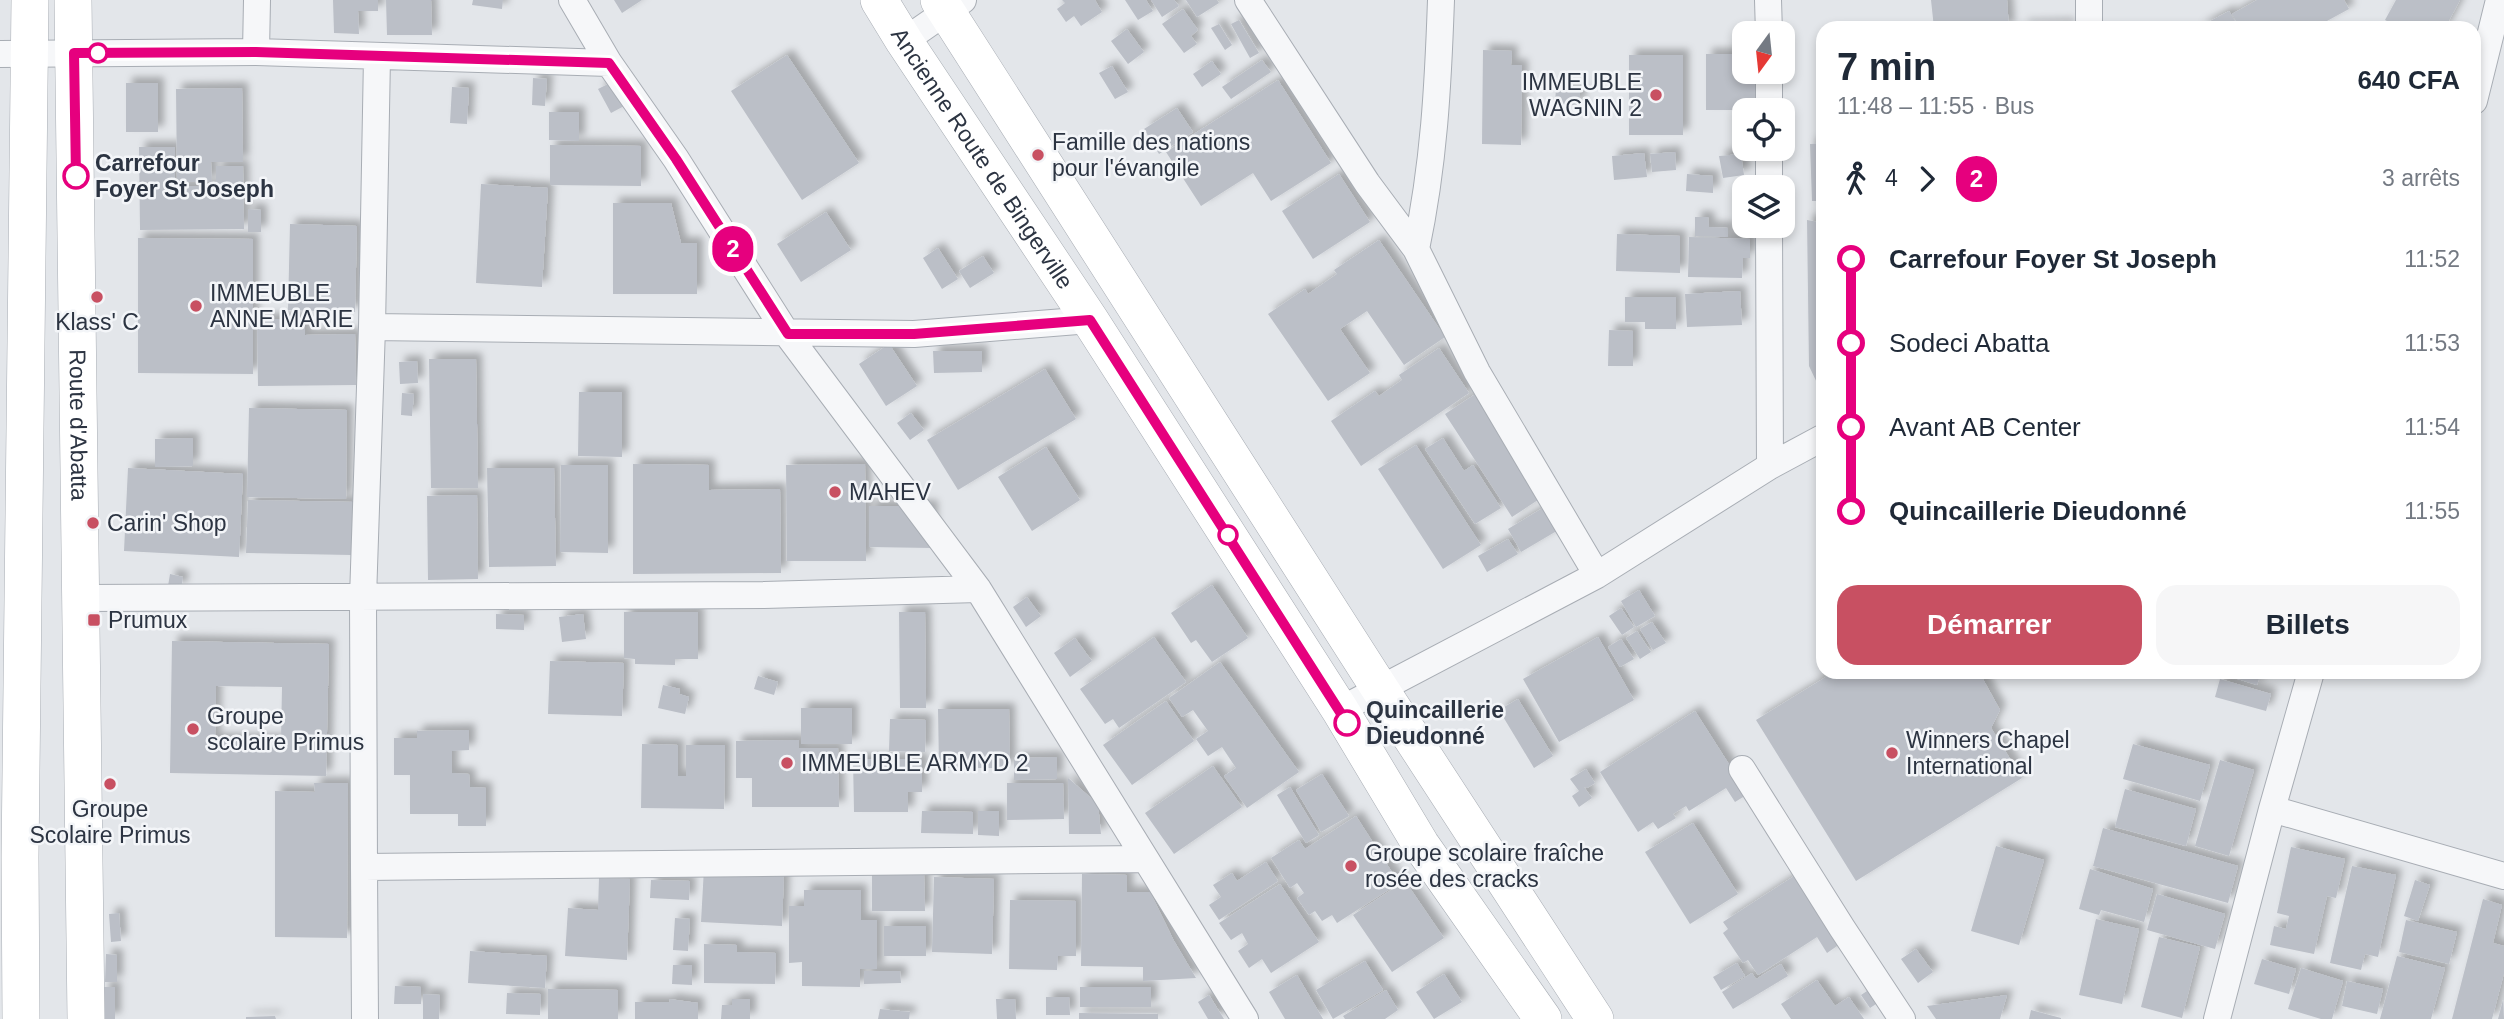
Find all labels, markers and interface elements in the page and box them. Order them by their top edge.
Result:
north arrow [1732,21,1796,84]
map controls [1732,21,1795,238]
street label: Ancienne Route de Bingerville [886,23,1079,294]
unlabelled marker [88,43,108,63]
text: 7 min [1837,46,1936,88]
text: 640 CFA [2357,65,2460,95]
place label: IMMEUBLE WAGNIN 2 [1522,69,1642,121]
marker: IMMEUBLE WAGNIN 2 [1648,87,1664,103]
text: 11:48 – 11:55 · Bus [1837,93,2034,119]
button: locate [1732,98,1795,161]
place label: Famille des nations pour l'évangile [1052,129,1250,181]
marker: Famille des nations pour l'évangile [1030,147,1046,163]
place label: Carrefour Foyer St Joseph [95,150,274,202]
icon: walk [1837,160,1875,198]
icon: forward [1908,160,1946,198]
marker: Carrefour Foyer St Joseph [63,163,89,189]
text: 4 [1885,165,1898,191]
text: 2 [1970,165,1983,192]
text: 3 arrêts [2382,165,2460,191]
button: layers [1732,175,1795,238]
line badge: 2 [710,226,756,272]
text: 2 [726,235,740,262]
text: Carrefour Foyer St Joseph [1889,244,2217,274]
text: 11:52 [2404,246,2460,272]
place label: IMMEUBLE ANNE MARIE [210,280,353,332]
marker: Klass' C [89,289,105,305]
marker: IMMEUBLE ANNE MARIE [188,298,204,314]
place label: Klass' C [55,309,139,335]
text: Sodeci Abatta [1889,328,2049,358]
text: 11:53 [2404,330,2460,356]
street label: Route d'Abatta [64,349,92,501]
text: Avant AB Center [1889,412,2081,442]
text: 11:54 [2404,414,2460,440]
place label: MAHEV [849,479,931,505]
marker: MAHEV [827,484,843,500]
text: Quincaillerie Dieudonné [1889,496,2187,526]
text: 11:55 [2404,498,2460,524]
place label: Carin' Shop [107,510,226,536]
marker: Carin' Shop [85,515,101,531]
unlabelled marker [1218,525,1238,545]
button: Démarrer [1837,585,2142,665]
button: Billets [2156,585,2460,665]
place label: Prumux [108,607,188,633]
marker: Prumux [86,612,102,628]
place label: Quincaillerie Dieudonné [1366,697,1504,749]
place label: Groupe scolaire Primus [207,703,364,755]
marker: Quincaillerie Dieudonné [1334,710,1360,736]
marker: Groupe scolaire Primus [185,721,201,737]
place label: Winners Chapel International [1906,727,2070,779]
marker: Winners Chapel International [1884,745,1900,761]
place label: IMMEUBLE ARMYD 2 [801,750,1029,776]
marker: IMMEUBLE ARMYD 2 [779,755,795,771]
marker: Groupe Scolaire Primus [102,776,118,792]
place label: Groupe Scolaire Primus [29,796,191,848]
place label: Groupe scolaire fraîche rosée des cracks [1365,840,1604,892]
marker: Groupe scolaire fraîche rosée des cracks [1343,858,1359,874]

